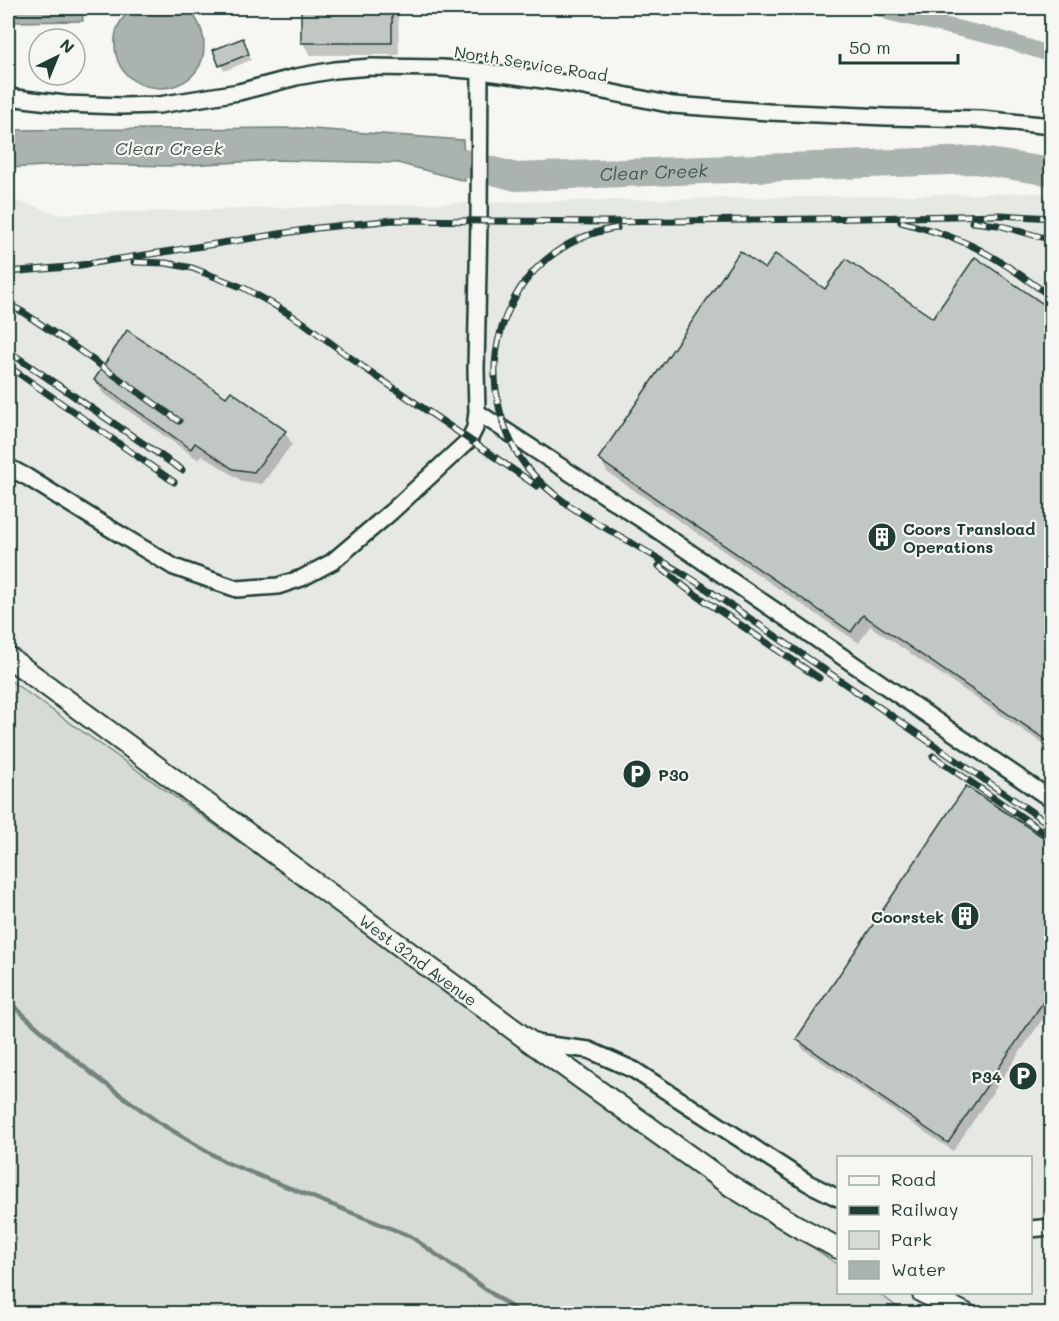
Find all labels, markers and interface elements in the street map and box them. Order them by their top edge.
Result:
north arrow [27,27,87,87]
scale bar [840,27,958,65]
text: N [56,34,79,57]
text: 50 m [849,35,891,59]
street label: North Service Road [453,40,609,86]
water label: Clear Creek [115,136,224,160]
water label: Clear Creek [599,158,709,186]
place label: Coors Transload Operations [903,518,1035,557]
building icon: Coors Transload Operations [866,521,898,553]
parking icon: P30 [621,758,653,790]
place label: P30 [658,764,689,785]
building icon: Coorstek [949,900,981,932]
place label: Coorstek [871,906,944,927]
street label: West 32nd Avenue [355,909,482,1010]
parking icon: P34 [1007,1060,1039,1092]
place label: P34 [971,1066,1002,1087]
legend [837,1156,1032,1294]
text: Road [891,1167,936,1191]
text: Railway [891,1197,958,1221]
text: Park [891,1227,932,1251]
text: Water [891,1257,946,1281]

